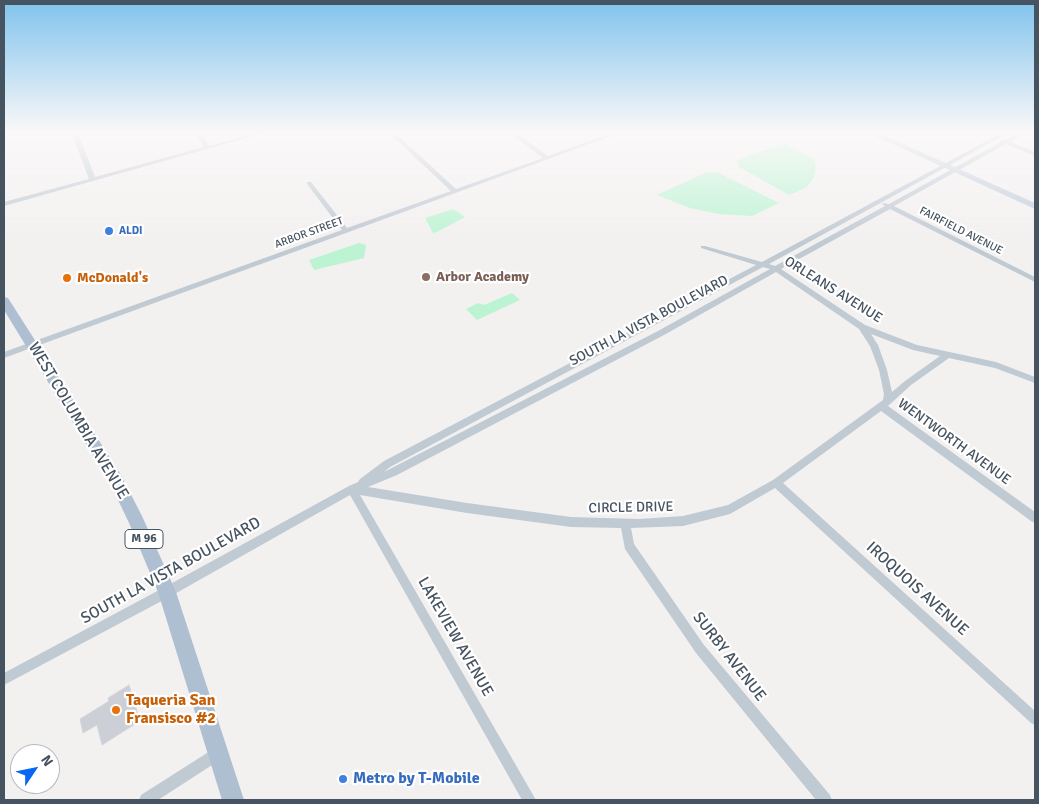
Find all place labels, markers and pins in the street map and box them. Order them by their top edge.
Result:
place label: ALDI [119,224,143,238]
marker: ALDI [103,225,115,237]
place label: Arbor Academy [436,269,529,285]
place label: McDonald's [77,270,148,286]
marker: Arbor Academy [420,271,432,283]
marker: McDonald's [61,272,73,284]
place label: Taqueria San Fransisco #2 [126,691,216,729]
marker: Taqueria San Fransisco #2 [110,704,122,716]
place label: Metro by T-Mobile [353,769,480,789]
marker: Metro by T-Mobile [337,773,349,785]

